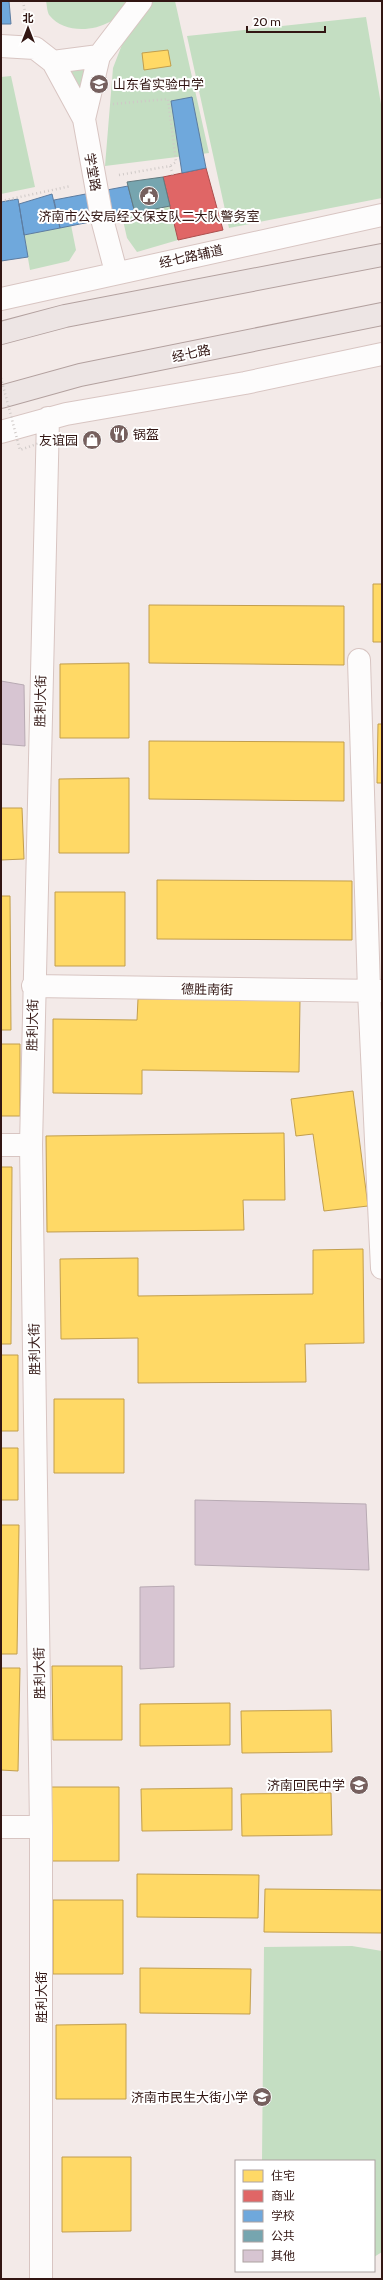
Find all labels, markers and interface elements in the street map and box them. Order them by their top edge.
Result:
north arrow [8,8,48,48]
scale bar [247,8,325,34]
text: 北 [23,11,34,25]
text: 20 m [253,14,281,29]
school or university icon: 山东省实验中学 [88,73,110,95]
place label: 山东省实验中学 [113,76,204,92]
street label: 学堂路 [82,151,104,193]
public building icon: 济南市公安局经文保支队二大队警务室 [138,185,160,207]
place label: 济南市公安局经文保支队二大队警务室 [38,208,260,224]
street label: 经七路辅道 [158,241,224,271]
street label: 经七路 [170,341,212,365]
restaurant icon: 锅盔 [108,423,130,445]
place label: 锅盔 [133,426,159,442]
shop icon: 友谊园 [81,429,103,451]
place label: 友谊园 [39,432,78,448]
street label: 胜利大街 [32,675,48,727]
street label: 德胜南街 [181,981,233,997]
street label: 胜利大街 [24,999,40,1051]
street label: 胜利大街 [26,1323,42,1375]
street label: 胜利大街 [31,1647,47,1699]
school or university icon: 济南回民中学 [348,1774,370,1796]
place label: 济南回民中学 [267,1777,345,1793]
street label: 胜利大街 [33,1971,49,2023]
school or university icon: 济南市民生大街小学 [251,2086,273,2108]
place label: 济南市民生大街小学 [131,2089,248,2105]
legend [235,2160,375,2272]
text: 住宅 [271,2168,295,2183]
text: 商业 [271,2188,295,2203]
text: 学校 [271,2208,295,2223]
text: 公共 [271,2228,295,2243]
text: 其他 [271,2248,295,2263]

